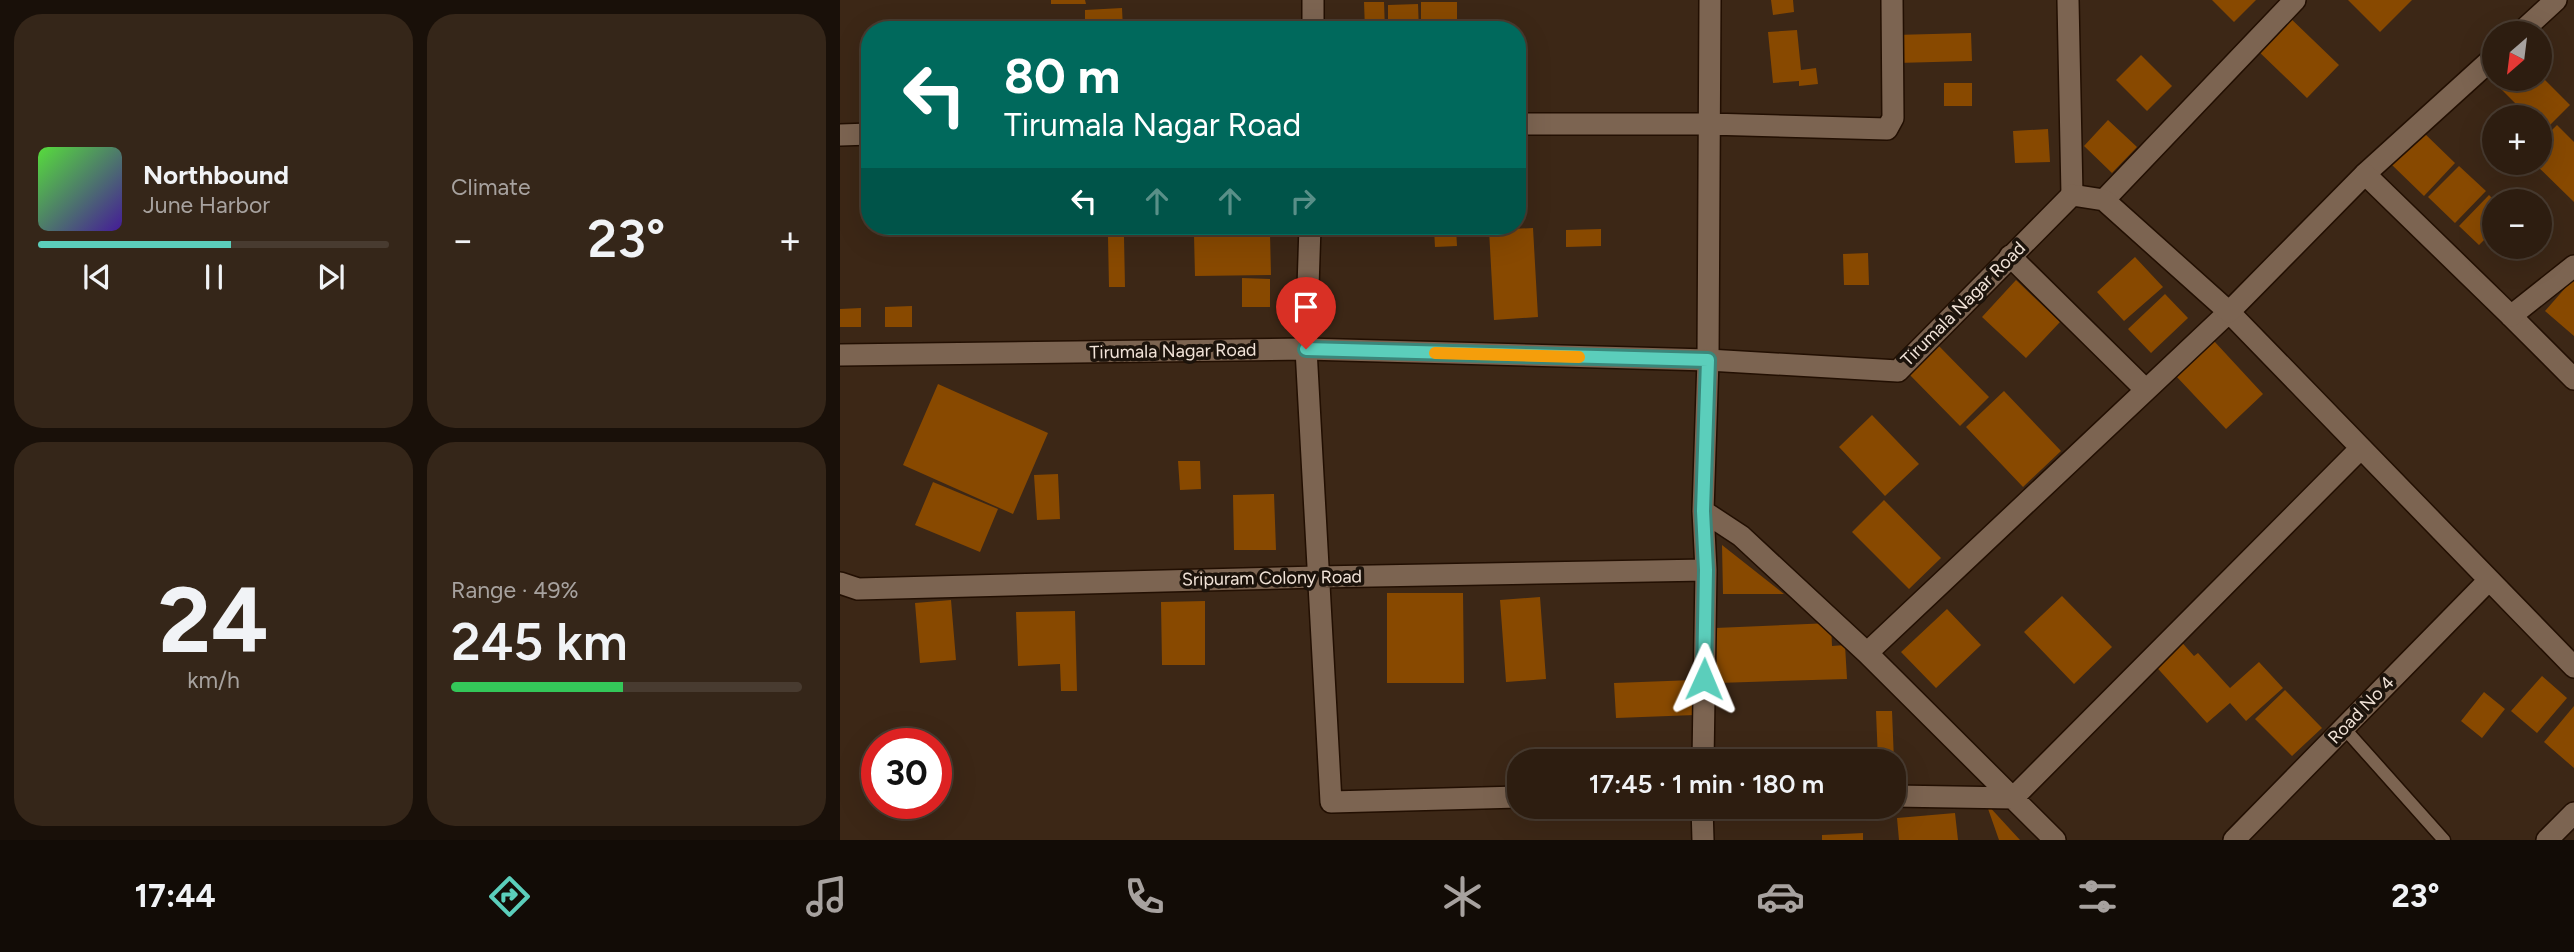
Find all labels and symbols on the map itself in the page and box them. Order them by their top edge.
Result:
north arrow [2482,21,2552,91]
street label: Tirumala Nagar Road [1896,237,2030,371]
pin [1276,277,1336,349]
street label: Tirumala Nagar Road [1089,339,1257,363]
street label: Sripuram Colony Road [1182,565,1362,591]
position arrow [1667,642,1741,716]
street label: Road No 4 [2323,671,2399,749]
speed limit sign: 30 [861,728,952,819]

